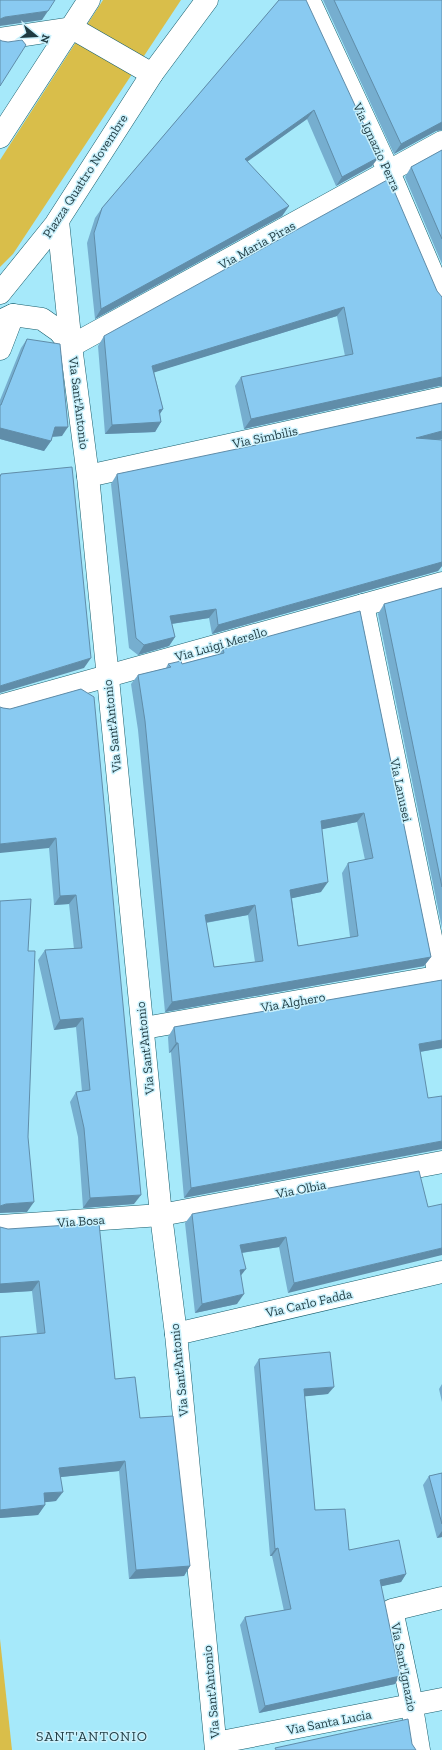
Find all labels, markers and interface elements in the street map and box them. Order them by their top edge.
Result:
north arrow [16,16,56,56]
text: N [37,33,53,46]
street label: Via Ignazio Perra [350,100,404,194]
street label: Piazza Quattro Novembre [39,111,131,241]
street label: Via Maria Piras [215,218,298,273]
street label: Via Sant'Antonio [66,355,92,451]
street label: Via Simbilis [230,423,299,451]
street label: Via Luigi Merello [172,624,269,665]
street label: Via Sant'Antonio [100,679,124,774]
street label: Via Lanusei [387,756,415,823]
street label: Via Alghero [259,989,327,1015]
street label: Via Sant'Antonio [133,1001,157,1096]
street label: Via Olbia [274,1177,328,1201]
street label: Via Bosa [56,1212,106,1230]
street label: Via Carlo Fadda [263,1286,354,1320]
street label: Via Sant'Antonio [167,1323,191,1418]
street label: Via Sant'Ignazio [388,1620,420,1713]
street label: Via Sant'Antonio [199,1645,223,1740]
street label: Via Santa Lucia [284,1706,373,1738]
district label: SANT'ANTONIO [36,1728,148,1745]

